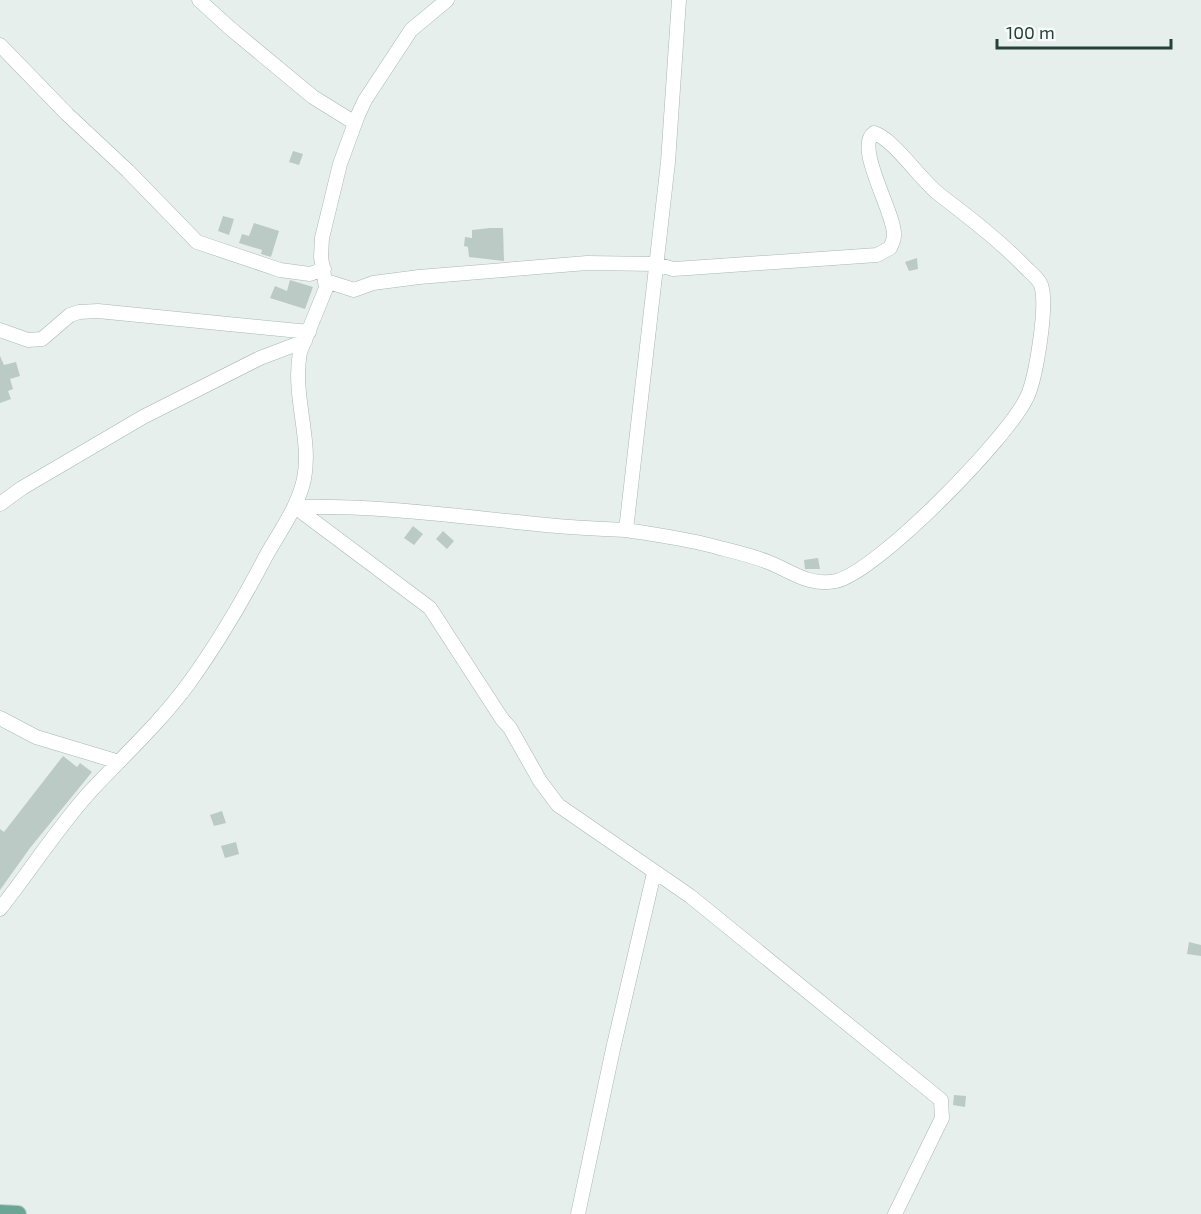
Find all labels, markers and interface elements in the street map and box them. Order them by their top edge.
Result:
scale bar [997,12,1171,50]
text: 100 m [1006,21,1055,43]

